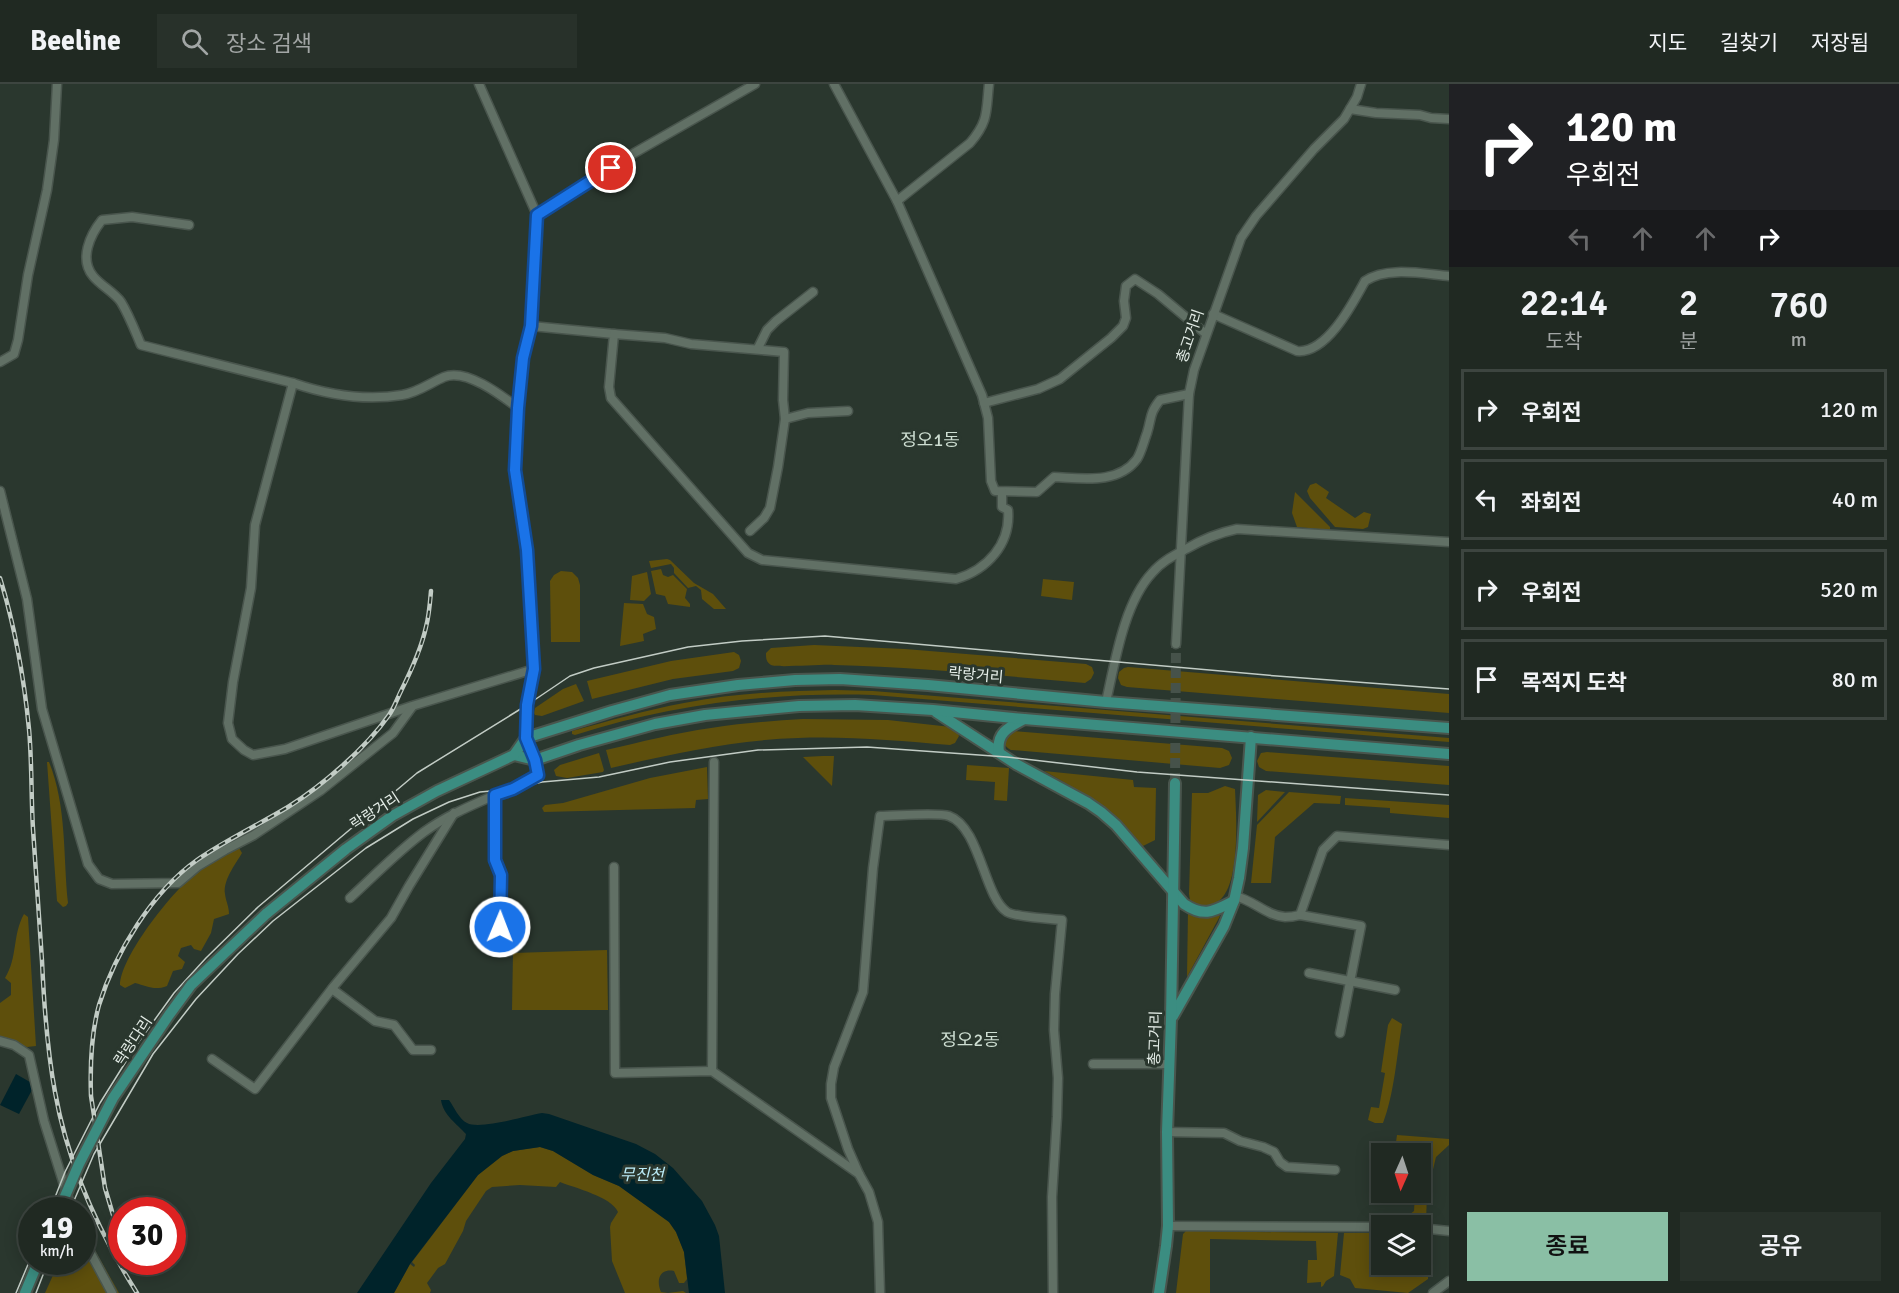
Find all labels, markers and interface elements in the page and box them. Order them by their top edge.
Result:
search box [157,14,577,68]
text: Beeline [30,24,121,58]
icon: search [178,25,211,58]
text: 장소 검색 [226,30,312,57]
text: 지도 [1648,30,1687,56]
text: 길찾기 [1720,30,1778,56]
text: 저장됨 [1811,30,1869,56]
text: 120 m [1566,102,1677,153]
icon: right [1467,108,1545,186]
pin [585,142,636,193]
icon: arrive [594,151,627,184]
text: 우회전 [1566,159,1641,192]
icon: left [1563,222,1596,255]
icon: ahead [1626,222,1659,255]
icon: ahead [1689,222,1722,255]
icon: right [1752,222,1785,255]
text: 22:14 [1520,281,1608,326]
text: 2 [1679,281,1699,326]
text: 760 [1770,283,1828,328]
street label: 총고거리 [1173,307,1207,365]
text: m [1791,327,1807,352]
text: 도착 [1546,329,1582,354]
text: 분 [1680,329,1698,354]
icon: right [1470,393,1503,426]
text: 120 m [1820,396,1878,423]
text: 우회전 [1521,399,1582,426]
district label: 정오1동 [900,429,960,451]
icon: left [1470,483,1503,516]
text: 40 m [1832,486,1878,513]
text: 좌회전 [1521,489,1582,516]
icon: right [1470,573,1503,606]
text: 520 m [1820,576,1878,603]
text: 우회전 [1521,579,1582,606]
icon: arrive [1470,663,1503,696]
street label: 락랑거리 [948,664,1004,686]
text: 80 m [1832,666,1878,693]
text: 목적지 도착 [1521,669,1627,696]
street label: 락랑거리 [347,788,403,834]
position arrow [468,895,532,959]
street label: 총고거리 [1145,1010,1165,1066]
street label: 락랑다리 [110,1013,156,1069]
district label: 정오2동 [940,1029,1000,1051]
north arrow [1371,1143,1431,1203]
map controls [1371,1143,1431,1275]
water label: 무진천 [620,1165,666,1185]
speed limit sign: 30 [108,1197,186,1275]
text: 19 [41,1210,73,1247]
button: 종료 [1467,1212,1668,1281]
button: 공유 [1680,1212,1881,1281]
button: layers [1371,1215,1431,1275]
text: km/h [40,1242,74,1260]

